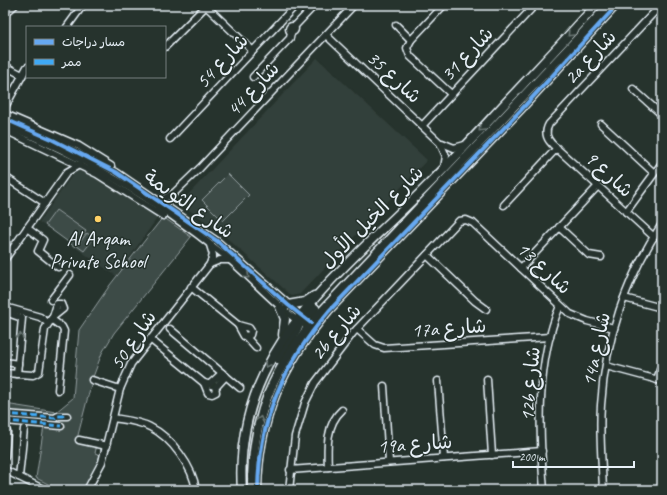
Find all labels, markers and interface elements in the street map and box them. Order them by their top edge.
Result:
street label: شارع 31 [435,21,499,87]
street label: 2a شارع [558,24,622,90]
legend [26,26,166,78]
street label: شارع 54 [190,28,254,94]
one-way arrow [567,29,575,37]
text: مسار دراجات [62,34,125,50]
street label: شارع 35 [361,45,427,109]
text: ممر [61,54,81,70]
street label: شارع 44 [221,56,285,122]
one-way arrow [479,124,486,132]
street label: شارع 9 [579,145,638,203]
street label: شارع الخيل الأول [314,159,430,275]
street label: شارع الثويمة [139,164,239,245]
marker: Al Arqam Private School [93,214,103,224]
place label: Al Arqam Private School [50,226,150,274]
street label: شارع 13 [511,236,577,300]
one-way arrow [243,272,250,279]
street label: 2b شارع [305,299,367,366]
street label: شارع 50 [104,306,163,375]
street label: 14a شارع [576,310,617,388]
street label: 17a شارع [411,313,487,344]
one-way arrow [16,333,25,339]
street label: 12b شارع [514,346,547,422]
one-way arrow [265,360,272,368]
one-way arrow [255,416,263,422]
street label: 19a شارع [377,429,453,460]
scale bar [513,443,634,469]
text: 200 m [519,449,546,465]

